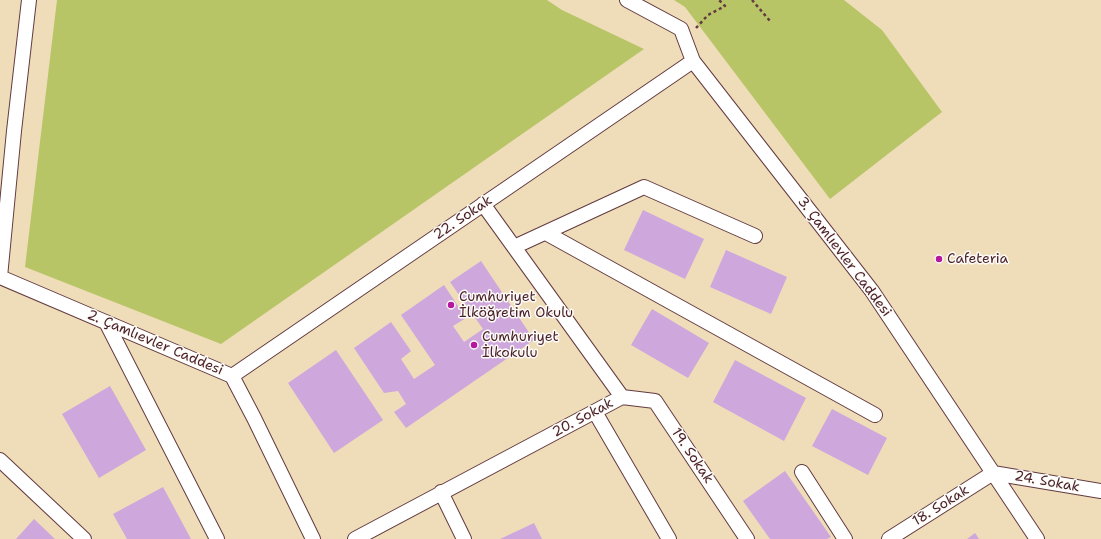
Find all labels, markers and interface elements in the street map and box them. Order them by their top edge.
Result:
street label: 22. Sokak [431,192,495,244]
street label: 3. Çamlıevler Caddesi [793,194,895,320]
place label: Cafeteria [947,251,1008,267]
marker: Cafeteria [934,254,944,264]
place label: Cumhuriyet İlköğretim Okulu [459,289,573,322]
marker: Cumhuriyet İlköğretim Okulu [446,300,456,310]
street label: 2. Çamlıevler Caddesi [84,307,226,379]
place label: Cumhuriyet İlkokulu [482,329,559,362]
marker: Cumhuriyet İlkokulu [469,340,479,350]
street label: 20. Sokak [550,395,616,441]
street label: 19. Sokak [667,425,717,487]
street label: 24. Sokak [1013,468,1081,496]
street label: 18. Sokak [910,482,972,530]

